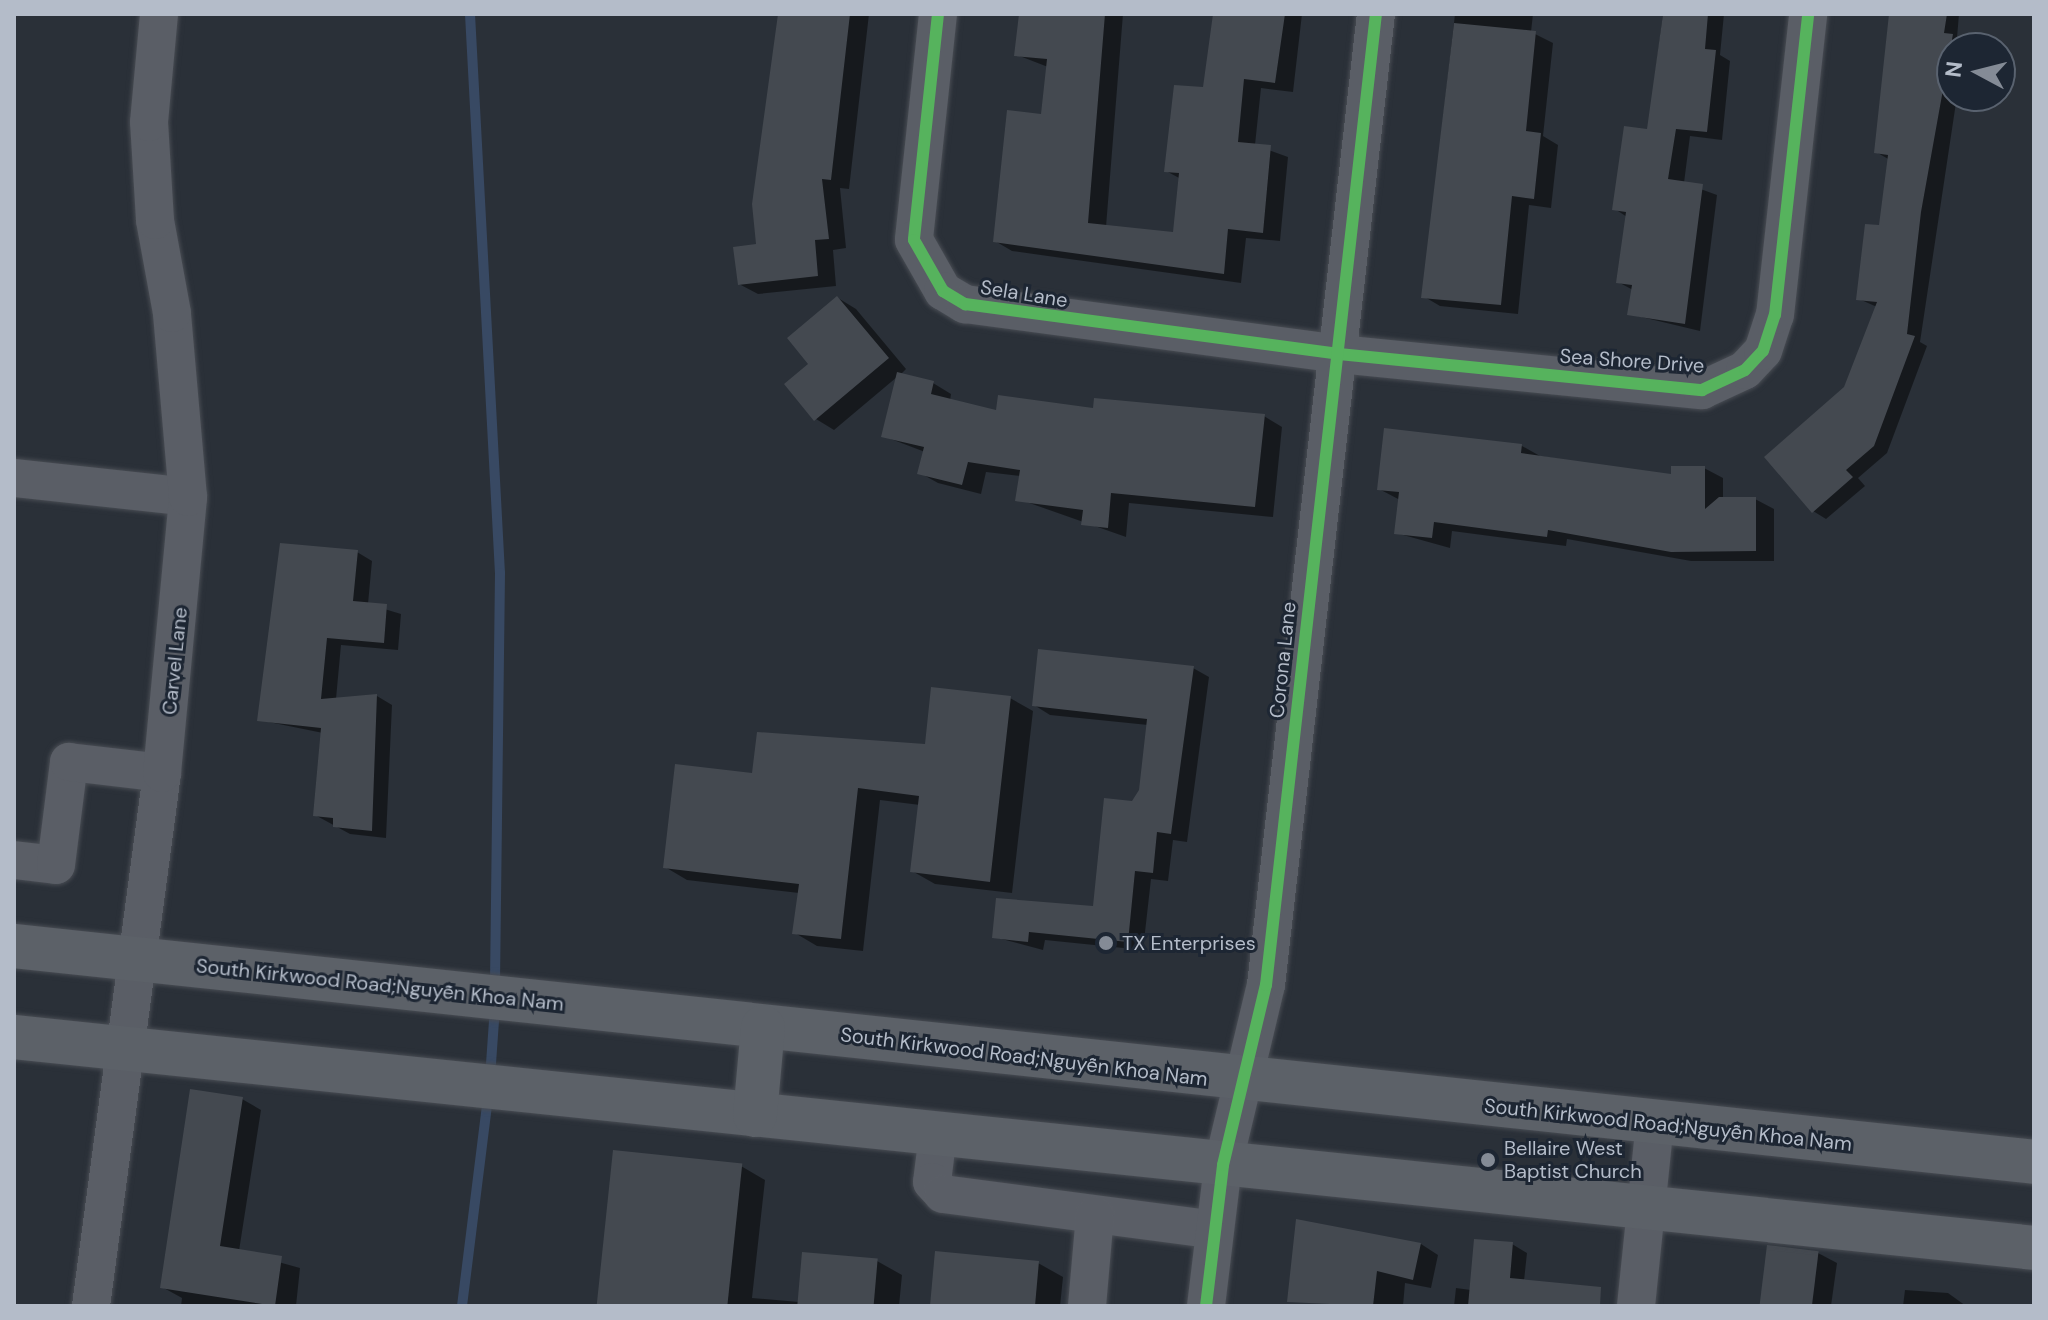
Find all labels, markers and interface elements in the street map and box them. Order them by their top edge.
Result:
north arrow [1936,32,2016,112]
text: N [1938,60,1969,79]
street label: Sela Lane [979,275,1069,313]
street label: Sea Shore Drive [1559,344,1705,378]
street label: Corona Lane [1265,601,1301,719]
street label: Carvel Lane [157,606,193,716]
place label: TX Enterprises [1122,931,1256,955]
marker: TX Enterprises [1097,934,1115,952]
street label: South Kirkwood Road;Nguyễn Khoa Nam [195,954,565,1016]
street label: South Kirkwood Road;Nguyễn Khoa Nam [839,1023,1209,1091]
street label: South Kirkwood Road;Nguyễn Khoa Nam [1483,1094,1853,1156]
place label: Bellaire West Baptist Church [1504,1136,1642,1183]
marker: Bellaire West Baptist Church [1479,1151,1497,1169]

